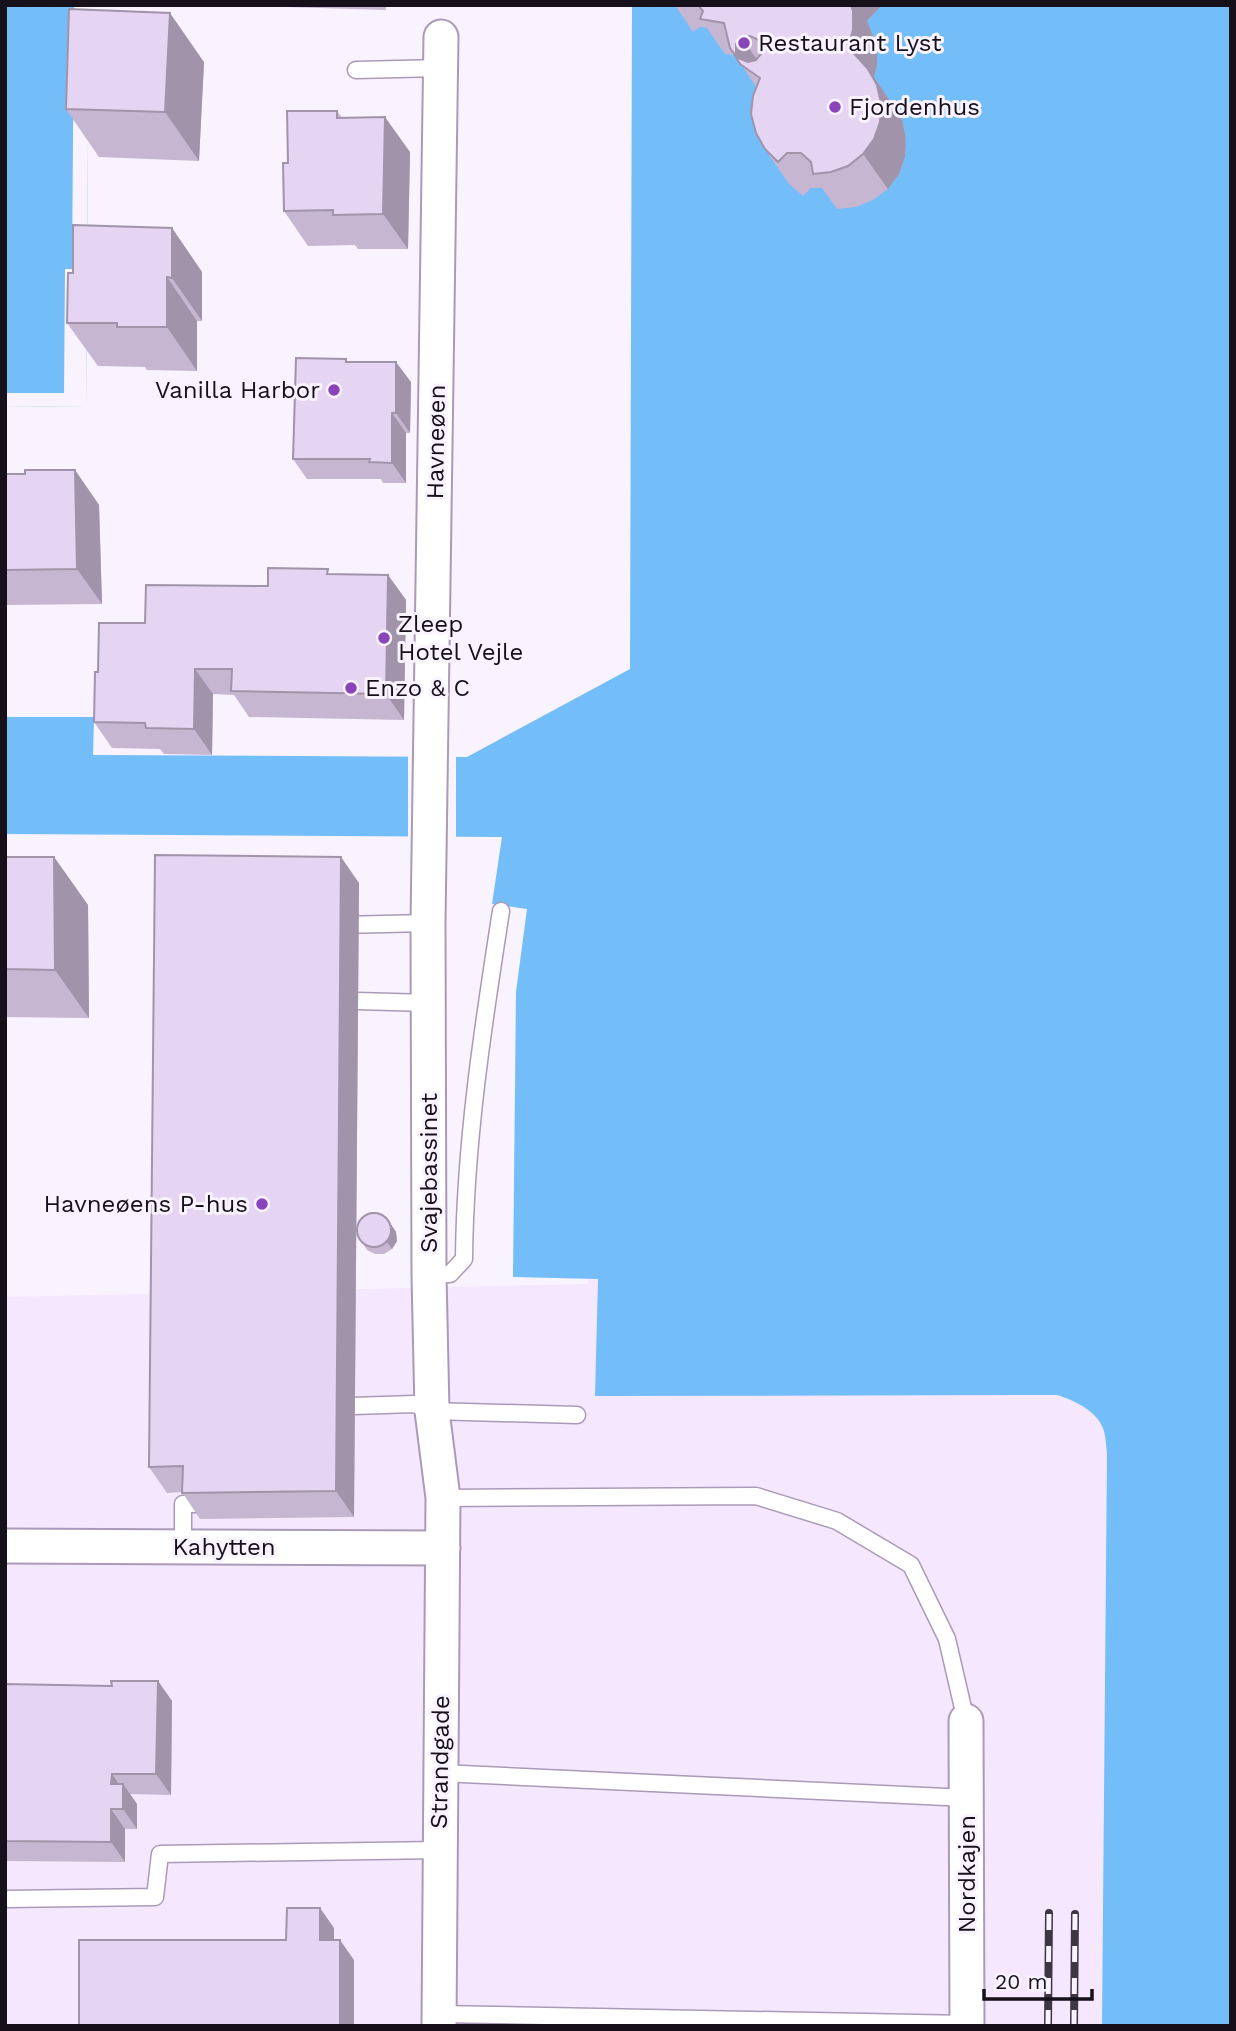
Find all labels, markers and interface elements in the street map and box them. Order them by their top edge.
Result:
place label: Restaurant Lyst [758,29,941,57]
marker: Restaurant Lyst [736,35,752,51]
place label: Fjordenhus [849,93,980,121]
marker: Fjordenhus [827,99,843,115]
place label: Vanilla Harbor [155,376,320,404]
marker: Vanilla Harbor [326,382,342,398]
street label: Havneøen [421,384,451,500]
place label: Zleep Hotel Vejle [398,610,523,666]
marker: Zleep Hotel Vejle [376,630,392,646]
place label: Enzo & C [365,674,470,702]
marker: Enzo & C [343,680,359,696]
street label: Svajebassinet [415,1093,443,1253]
place label: Havneøens P-hus [44,1190,248,1218]
marker: Havneøens P-hus [254,1196,270,1212]
street label: Kahytten [172,1533,276,1561]
street label: Strandgade [425,1695,455,1829]
street label: Nordkajen [953,1815,981,1933]
scale bar [984,1958,1092,2002]
text: 20 m [995,1969,1047,1994]

